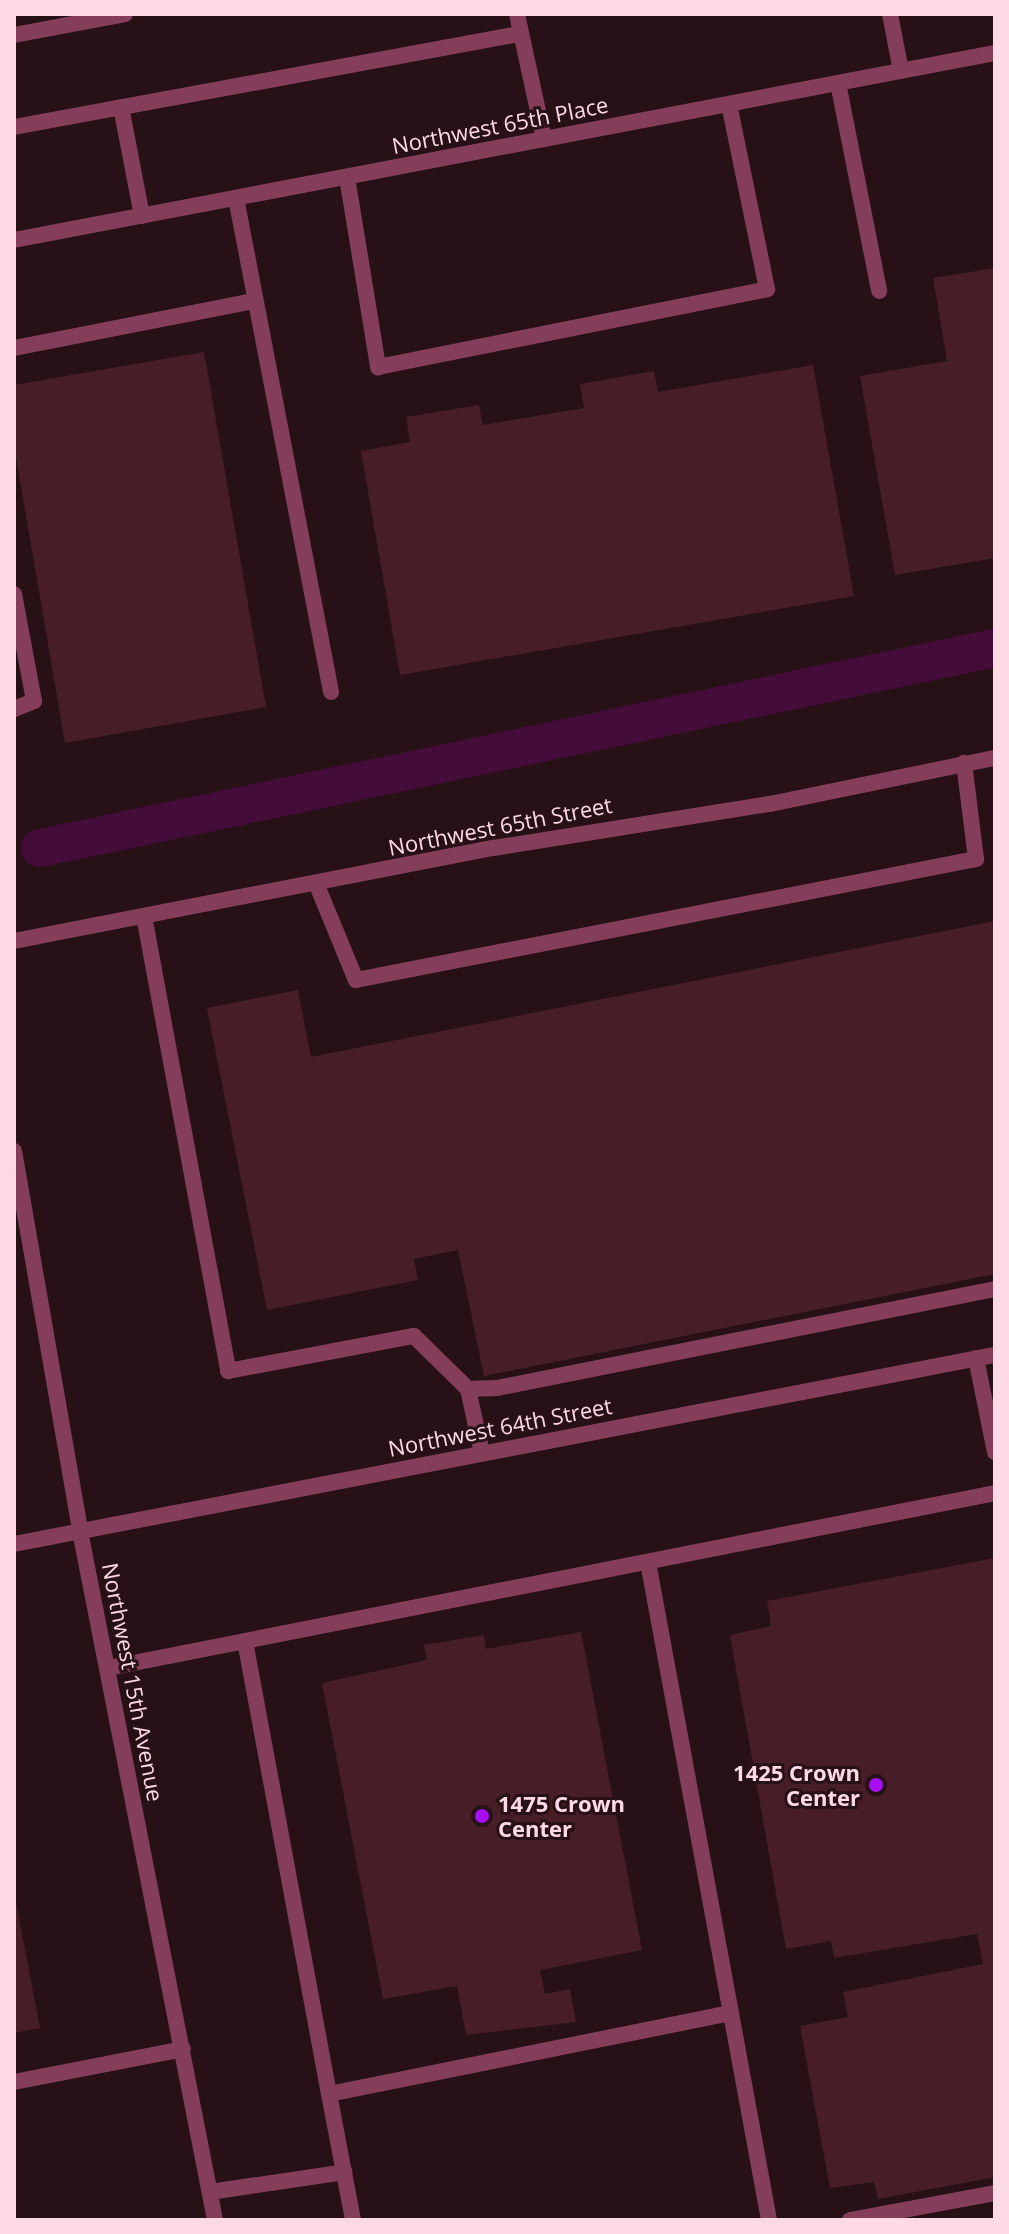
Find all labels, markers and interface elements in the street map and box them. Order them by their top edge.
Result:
street label: Northwest 65th Place [390,91,610,159]
street label: Northwest 65th Street [386,791,614,861]
street label: Northwest 64th Street [386,1392,614,1462]
street label: Northwest 15th Avenue [97,1561,169,1803]
place label: 1425 Crown Center [733,1759,860,1810]
marker: 1425 Crown Center [867,1776,885,1794]
place label: 1475 Crown Center [498,1790,625,1842]
marker: 1475 Crown Center [473,1807,491,1825]

